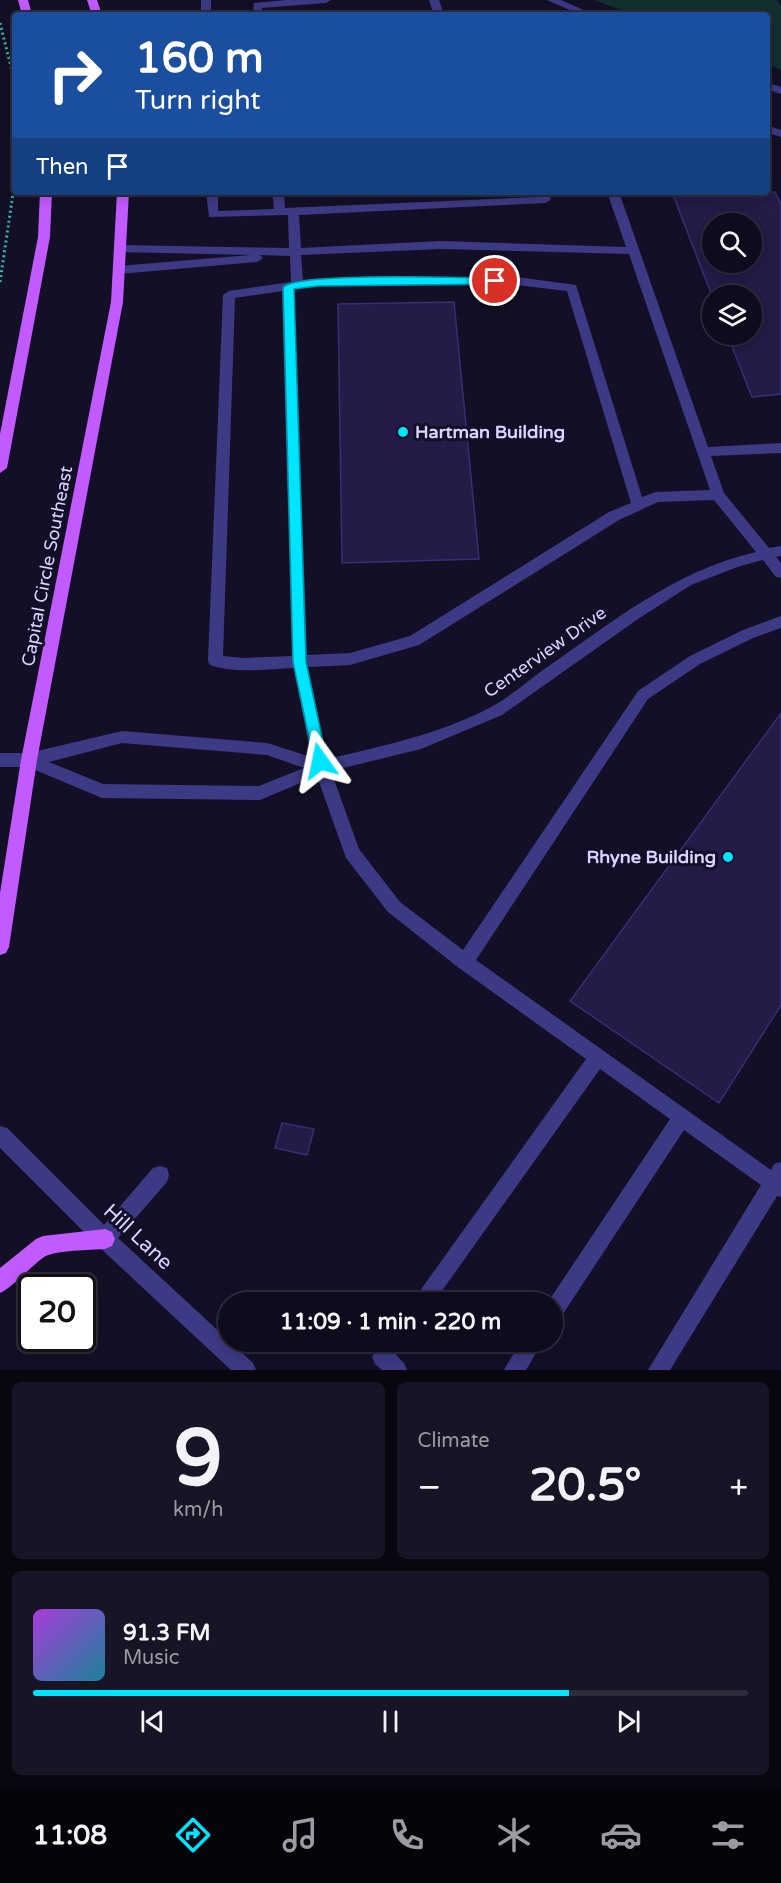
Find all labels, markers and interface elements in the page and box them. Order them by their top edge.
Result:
text: 160 m [135,33,264,84]
icon: right [36,36,114,114]
text: Turn right [135,84,261,117]
icon: arrive [101,150,134,183]
text: Then [36,154,89,180]
map controls [702,213,762,345]
button: search [702,213,762,273]
pin [469,255,520,306]
icon: arrive [478,264,511,297]
button: layers [702,285,762,345]
place label: Hartman Building [415,421,565,443]
marker: Hartman Building [396,425,410,439]
street label: Capital Circle Southeast [17,464,77,668]
street label: Centerview Drive [480,602,610,702]
position arrow [288,729,352,793]
place label: Rhyne Building [586,846,716,868]
marker: Rhyne Building [721,850,735,864]
street label: Hill Lane [98,1199,178,1275]
speed limit sign: 20 [18,1274,96,1352]
text: 11:09 · 1 min · 220 m [280,1309,501,1335]
text: 9 [174,1412,223,1506]
text: Climate [418,1429,490,1453]
text: 20.5° [529,1459,642,1513]
text: − [418,1468,441,1507]
text: + [729,1468,748,1507]
text: km/h [173,1498,223,1522]
text: 91.3 FM [123,1620,211,1646]
text: Music [123,1646,179,1670]
icon: previous [136,1705,169,1738]
icon: pause [374,1705,407,1738]
icon: next [612,1705,645,1738]
icon: directions [172,1814,214,1856]
icon: music [279,1814,321,1856]
icon: phone [386,1814,428,1856]
icon: climate [493,1814,535,1856]
icon: car [600,1814,642,1856]
icon: filters [707,1814,749,1856]
text: 11:08 [32,1819,107,1852]

